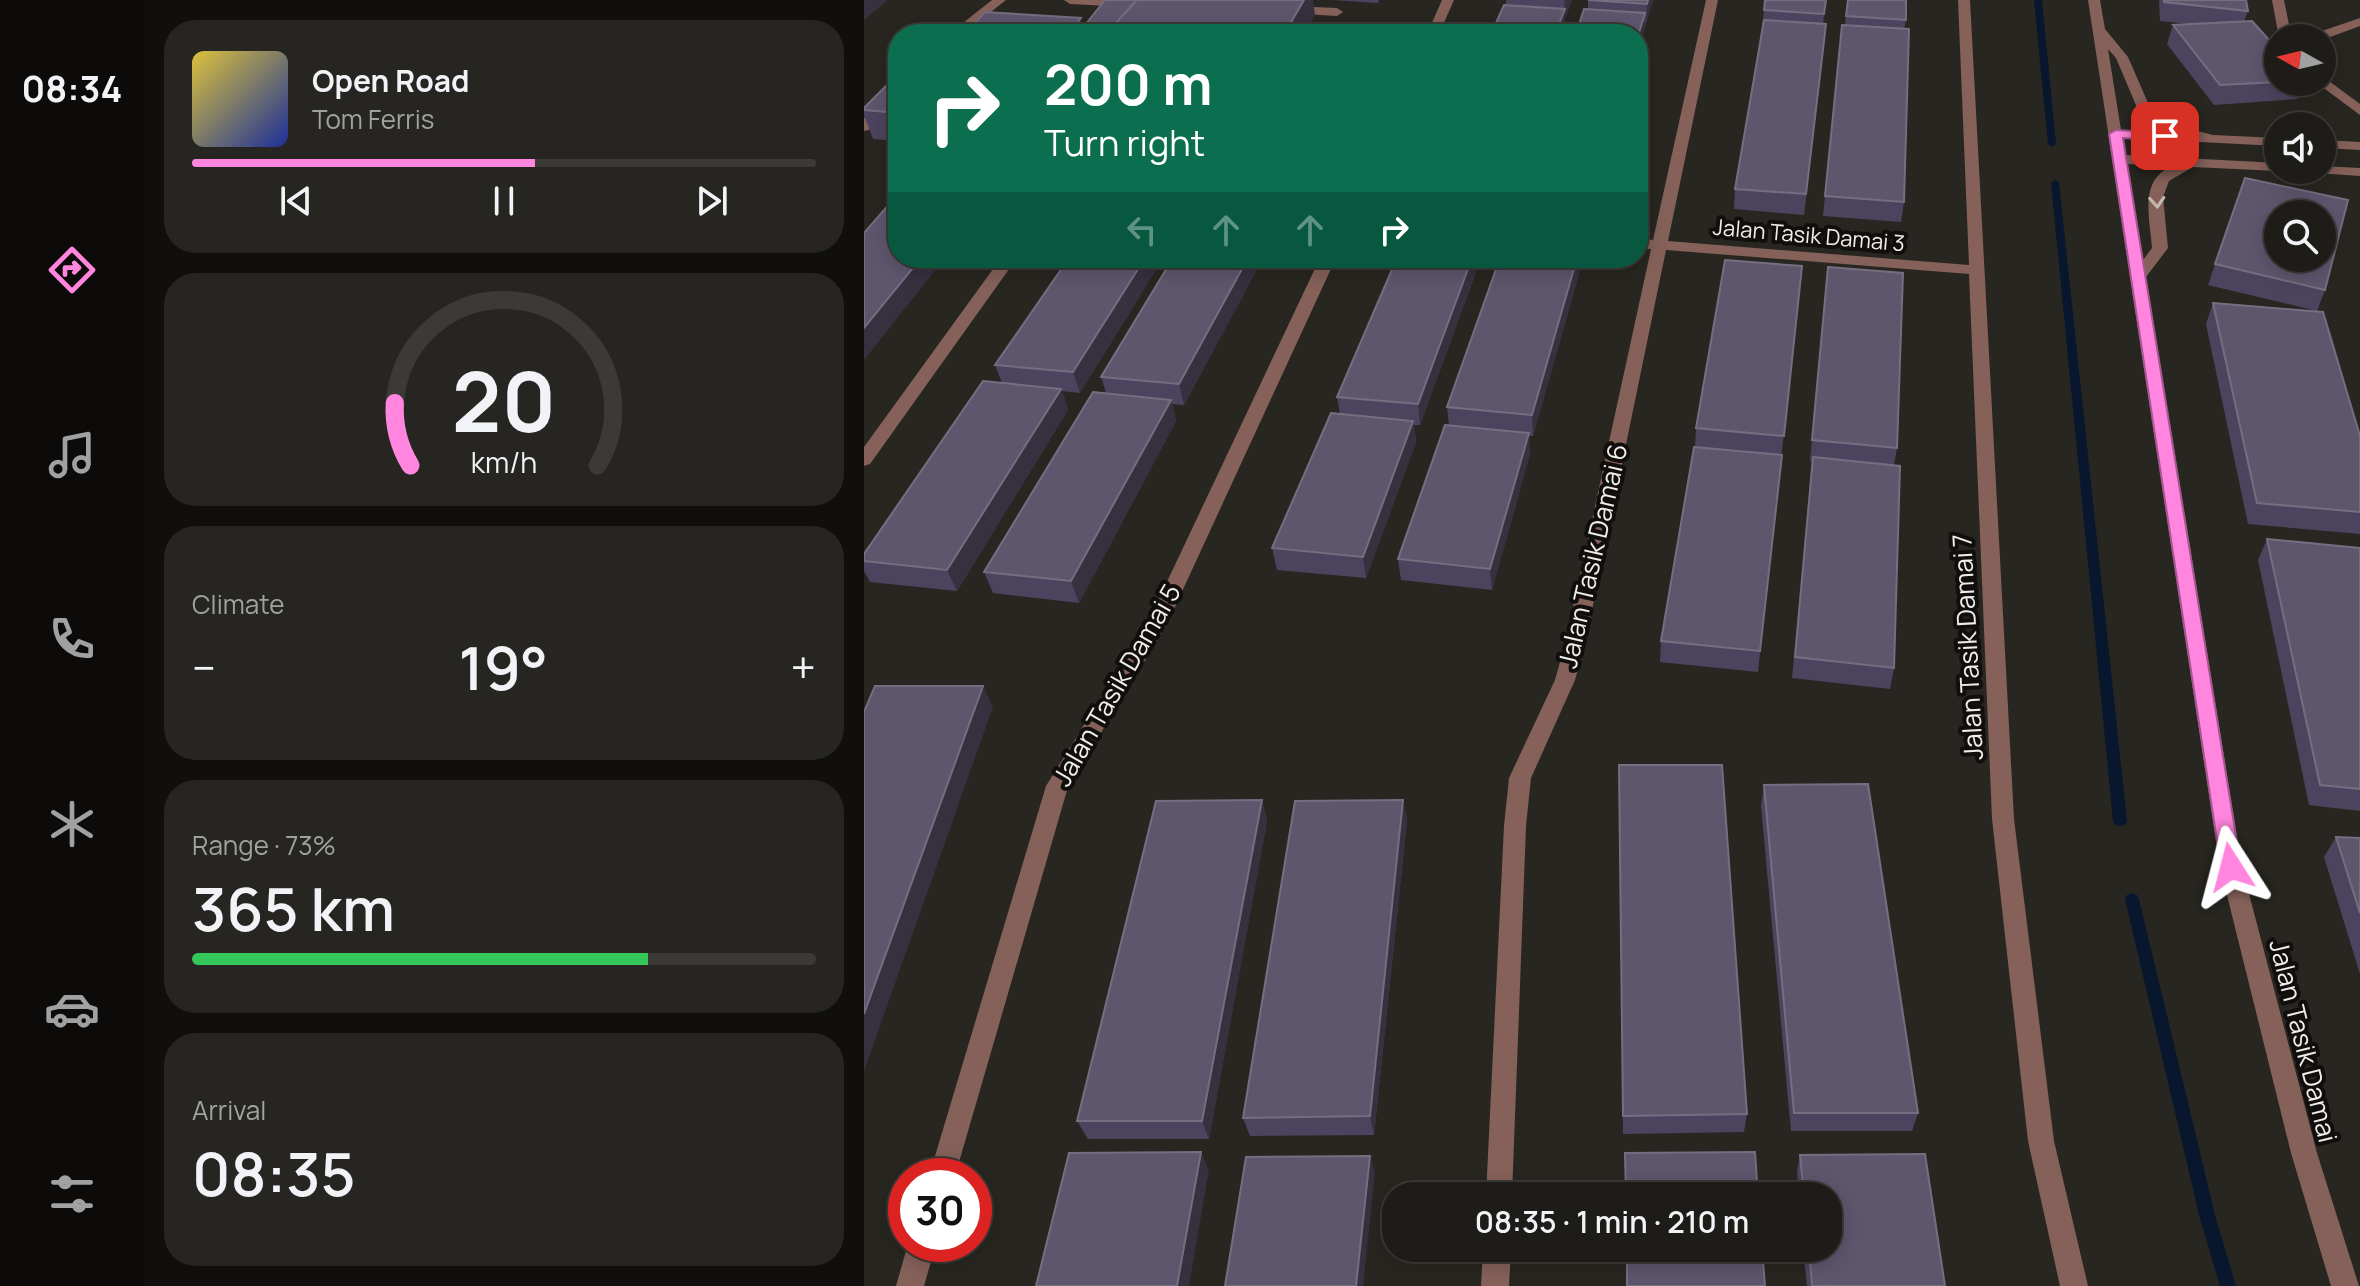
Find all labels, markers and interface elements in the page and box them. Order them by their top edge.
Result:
north arrow [2264,24,2336,96]
map controls [2264,24,2336,272]
text: 200 m [1044,45,1213,122]
icon: right [912,56,1016,160]
text: Open Road [312,60,469,101]
text: 08:34 [22,64,122,113]
text: Tom Ferris [312,101,434,137]
pin [2131,102,2199,170]
button: sound [2264,112,2336,184]
icon: arrive [2143,114,2187,158]
text: Turn right [1044,118,1205,167]
icon: previous [274,179,318,223]
icon: pause [482,179,526,223]
icon: next [690,179,734,223]
one-way arrow [2148,196,2165,209]
button: search [2264,200,2336,272]
icon: left [1120,208,1164,252]
icon: ahead [1204,208,1248,252]
icon: ahead [1288,208,1332,252]
icon: right [1372,208,1416,252]
street label: Jalan Tasik Damai 3 [1712,212,1906,258]
icon: directions [44,242,100,298]
text: 20 [452,342,556,456]
icon: music [44,427,100,483]
street label: Jalan Tasik Damai 6 [1549,440,1635,672]
text: km/h [471,443,537,482]
street label: Jalan Tasik Damai 7 [1943,533,1991,761]
street label: Jalan Tasik Damai 5 [1043,577,1189,792]
text: Climate [192,586,284,622]
icon: phone [44,611,100,667]
text: 19° [458,626,548,708]
text: − [192,637,216,697]
text: + [791,637,816,697]
icon: climate [44,796,100,852]
position arrow [2189,825,2273,909]
text: Range · 73% [192,827,336,863]
text: 365 km [192,867,395,949]
street label: Jalan Tasik Damai [2261,935,2347,1146]
icon: car [44,981,100,1037]
text: Arrival [192,1092,266,1128]
text: 08:35 [192,1132,356,1214]
speed limit sign: 30 [888,1158,992,1262]
icon: filters [44,1166,100,1222]
text: 08:35 · 1 min · 210 m [1475,1201,1749,1242]

